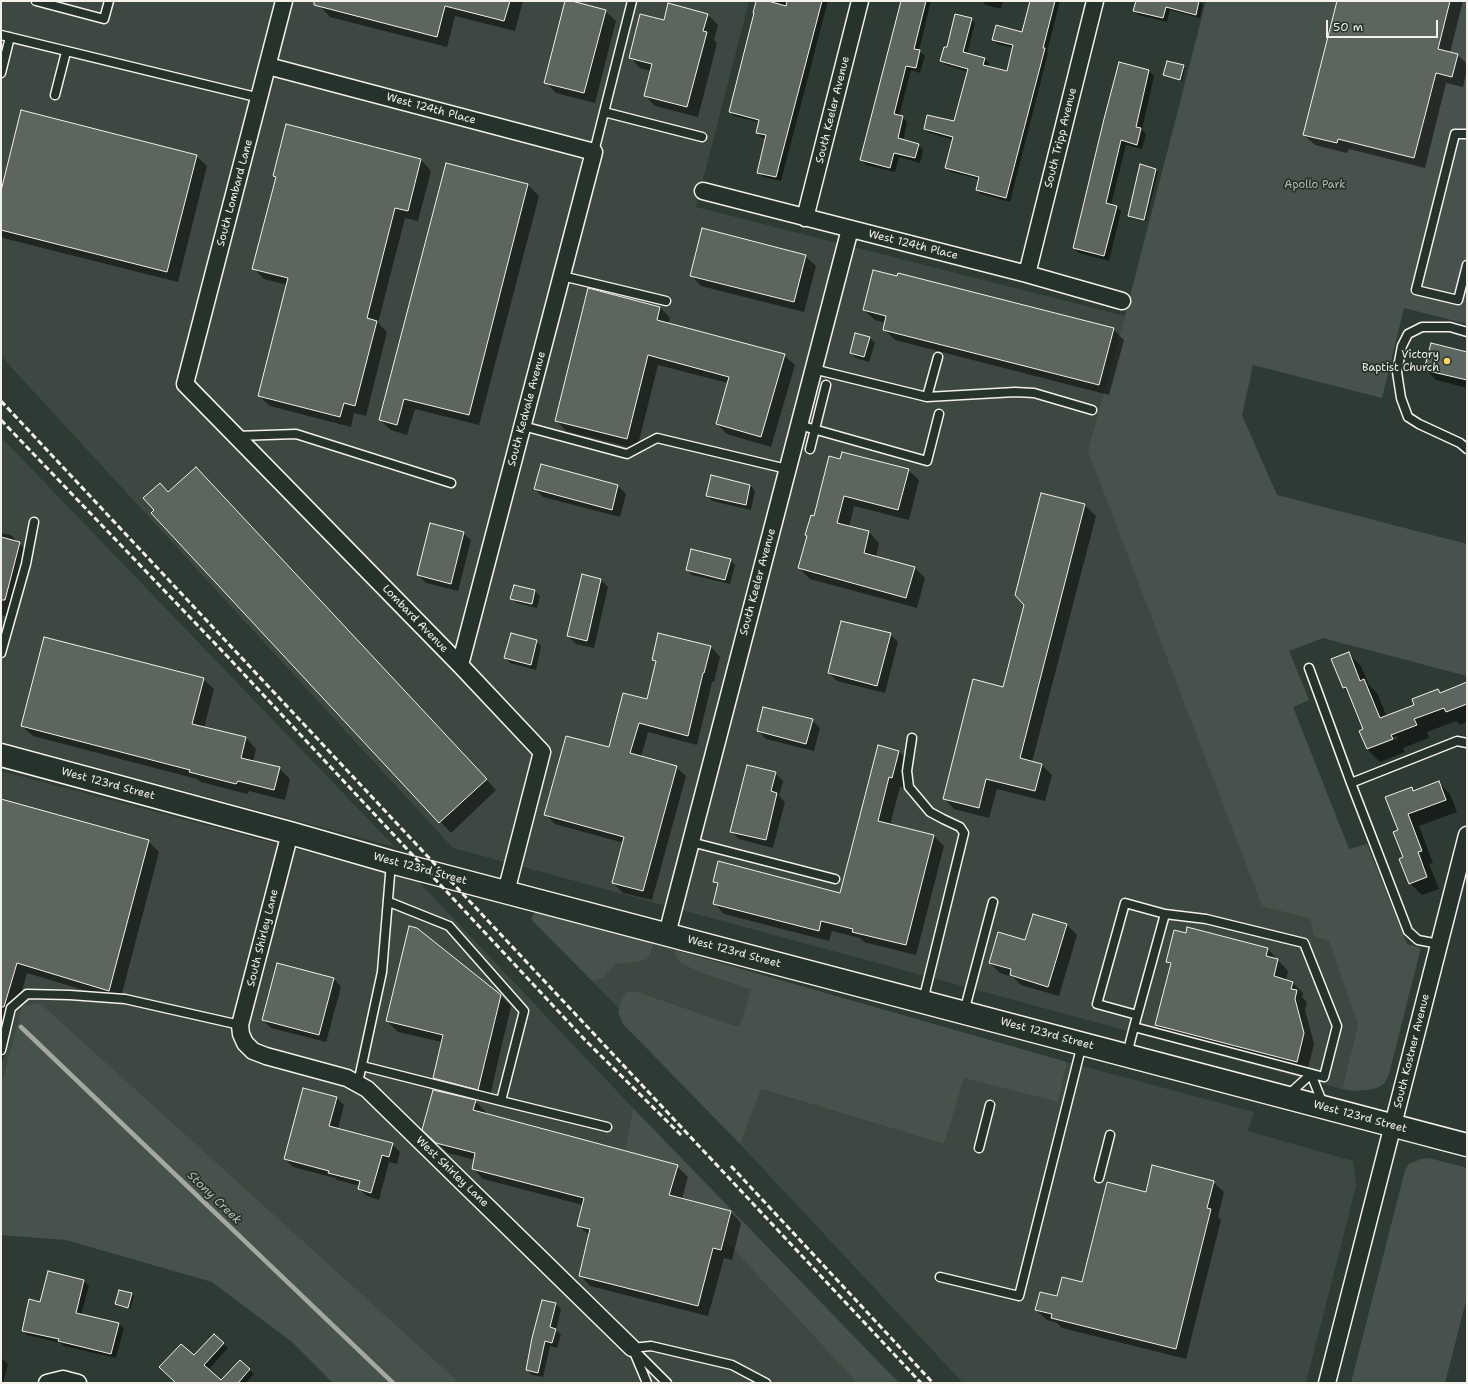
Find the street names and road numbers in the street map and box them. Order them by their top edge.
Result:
street label: South Keeler Avenue [813,55,853,165]
street label: South Tripp Avenue [1042,87,1080,189]
street label: West 124th Place [385,91,477,127]
street label: South Lombard Lane [214,138,256,248]
street label: West 124th Place [867,227,959,263]
street label: South Kedvale Avenue [505,350,549,468]
street label: South Keeler Avenue [737,527,779,637]
street label: Lombard Avenue [379,582,451,656]
street label: West 123rd Street [60,765,156,803]
street label: West 123rd Street [372,850,468,888]
street label: South Shirley Lane [245,888,281,988]
street label: West 123rd Street [686,933,782,971]
street label: South Kostner Avenue [1391,992,1433,1110]
street label: West 123rd Street [999,1015,1095,1053]
street label: West 123rd Street [1312,1098,1408,1136]
street label: West Shirley Lane [413,1134,491,1210]

